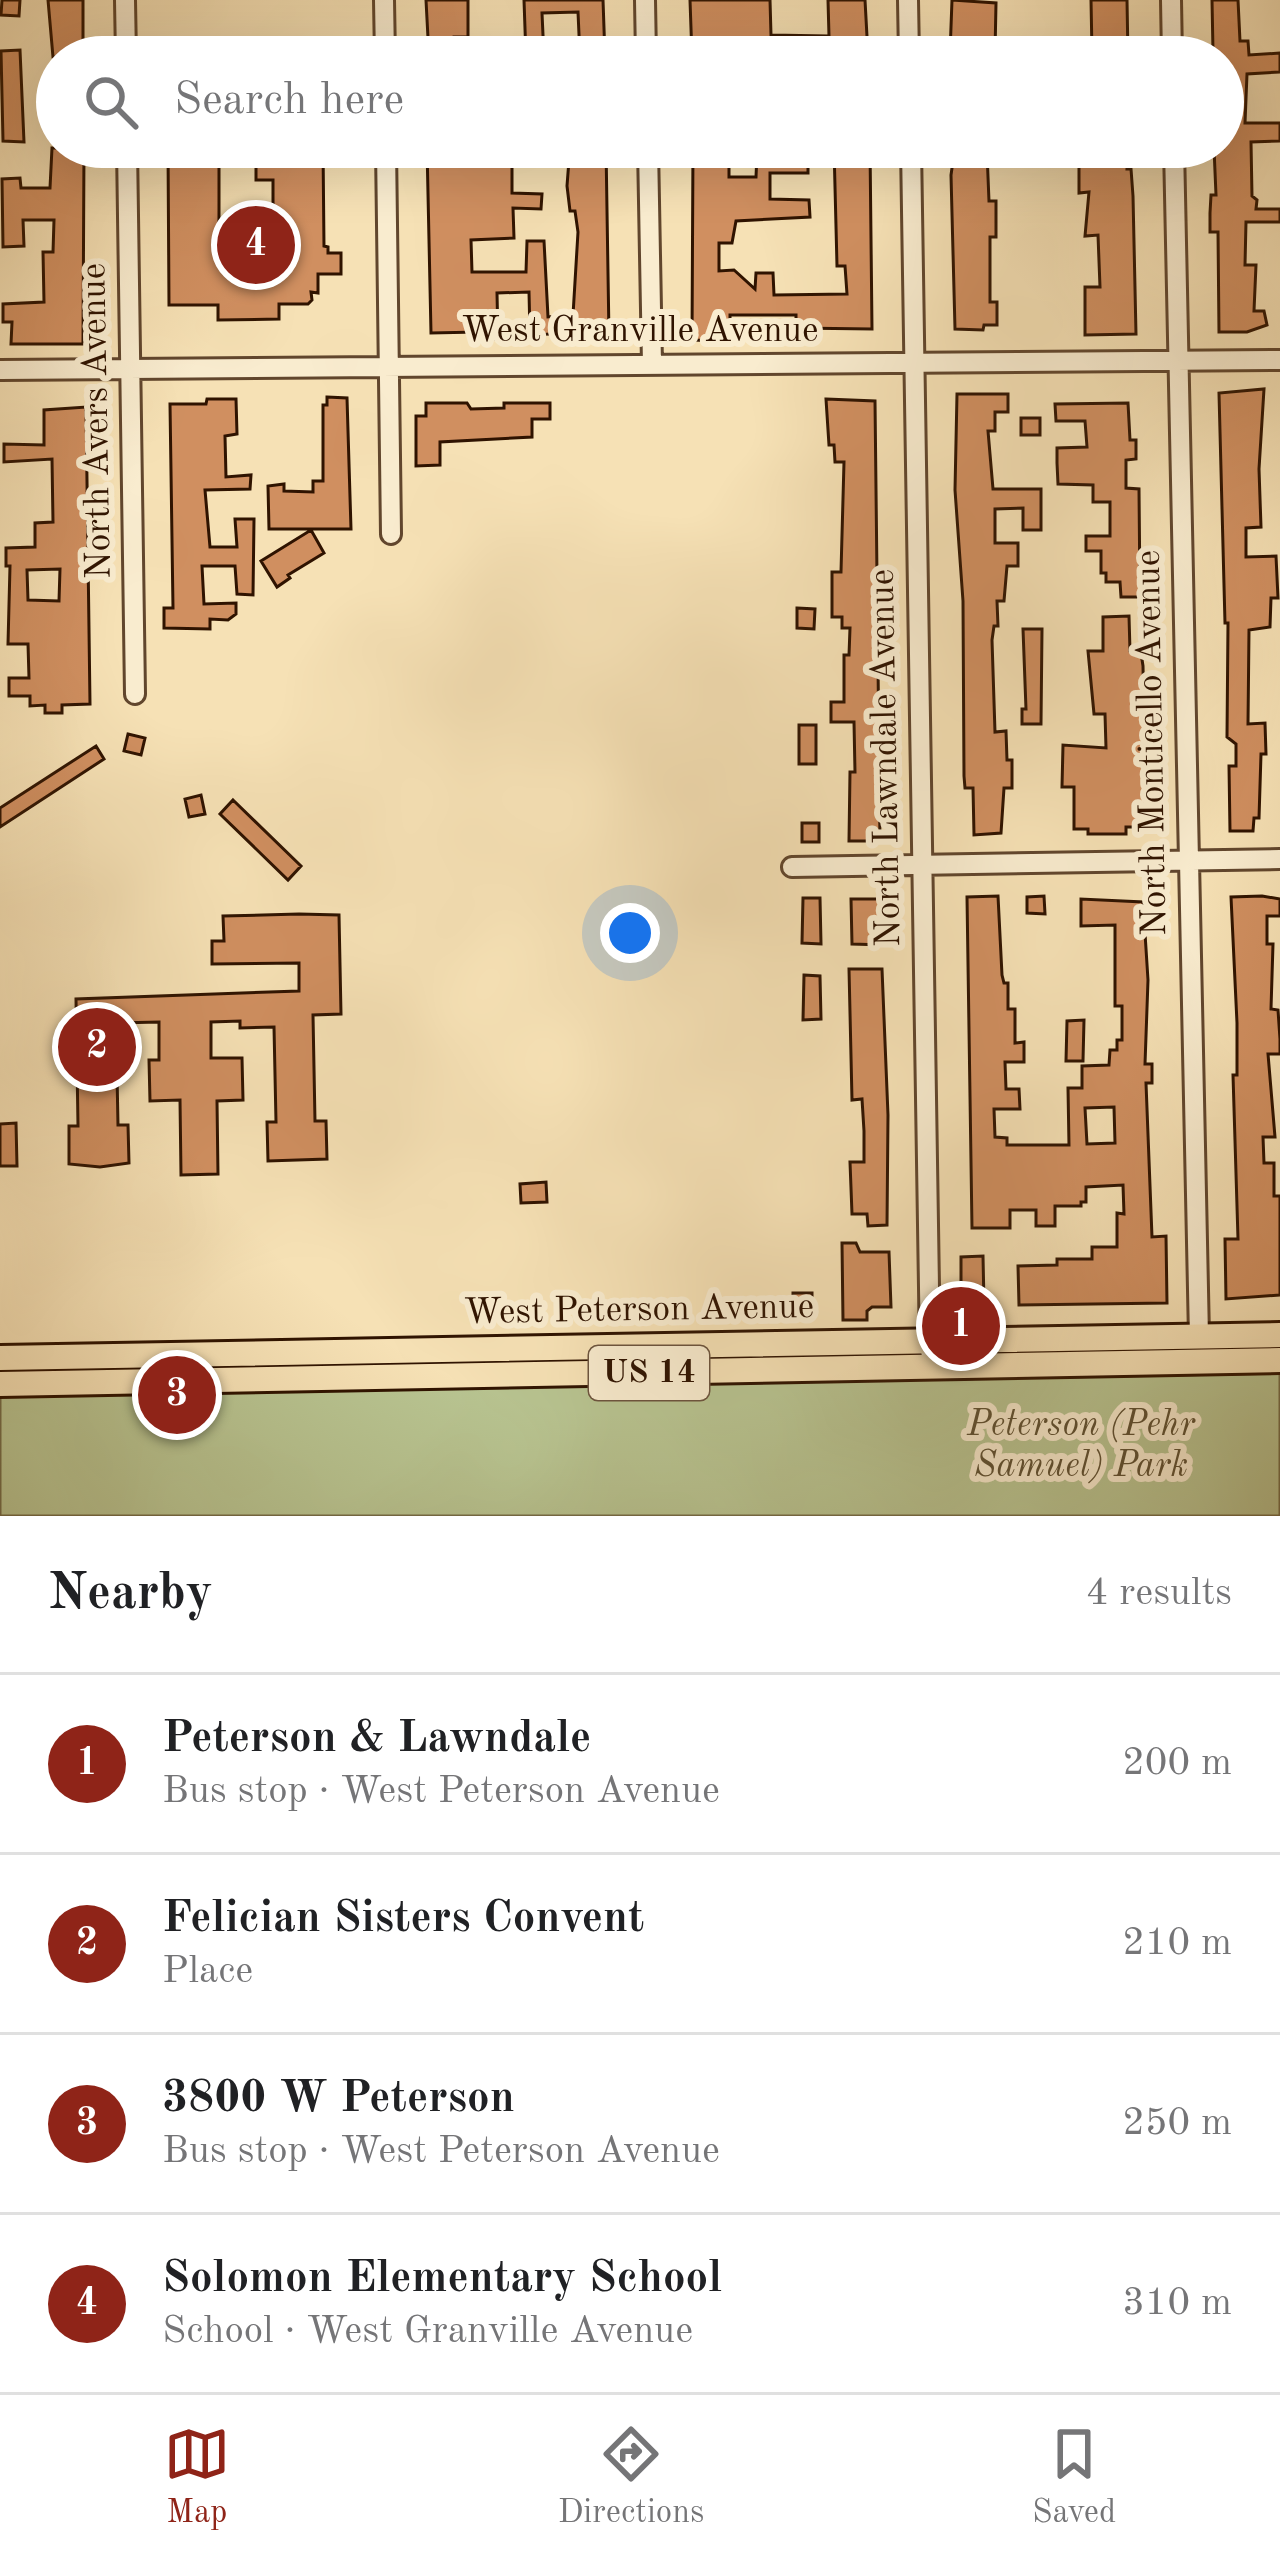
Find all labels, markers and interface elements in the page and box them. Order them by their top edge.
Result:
search box [36,36,1244,168]
icon: search [78,69,144,135]
text: Search here [174,79,404,124]
pin: 4 [217,200,295,290]
street label: North Avers Avenue [77,262,119,580]
street label: West Granville Avenue [462,314,818,350]
street label: North Monticello Avenue [1132,550,1174,936]
street label: North Lawndale Avenue [866,569,908,947]
your location [600,903,660,963]
pin: 2 [58,1002,136,1092]
pin: 1 [922,1281,1000,1371]
street label: West Peterson Avenue [464,1290,814,1332]
road number: US 14 [589,1346,709,1400]
pin: 3 [138,1350,216,1440]
park label: Peterson (Pehr Samuel) Park [966,1407,1197,1485]
text: Nearby [48,1569,213,1620]
text: 4 results [1086,1574,1232,1613]
text: Peterson & Lawndale [162,1717,591,1762]
text: 1 [76,1744,98,1783]
text: 200 m [1122,1744,1232,1783]
text: Bus stop · West Peterson Avenue [162,1772,720,1811]
text: Felician Sisters Convent [162,1897,645,1942]
text: 2 [76,1924,98,1963]
text: 210 m [1122,1924,1232,1963]
text: Place [162,1952,253,1991]
text: 3800 W Peterson [162,2077,515,2122]
text: 3 [76,2104,98,2143]
text: 250 m [1122,2104,1232,2143]
text: Bus stop · West Peterson Avenue [162,2132,720,2171]
text: Solomon Elementary School [162,2257,722,2302]
text: 4 [76,2284,98,2323]
text: 310 m [1122,2284,1232,2323]
text: School · West Granville Avenue [162,2312,693,2351]
tab: Map [164,2421,230,2534]
tab: Directions [558,2421,704,2534]
tab: Saved [1032,2421,1116,2534]

